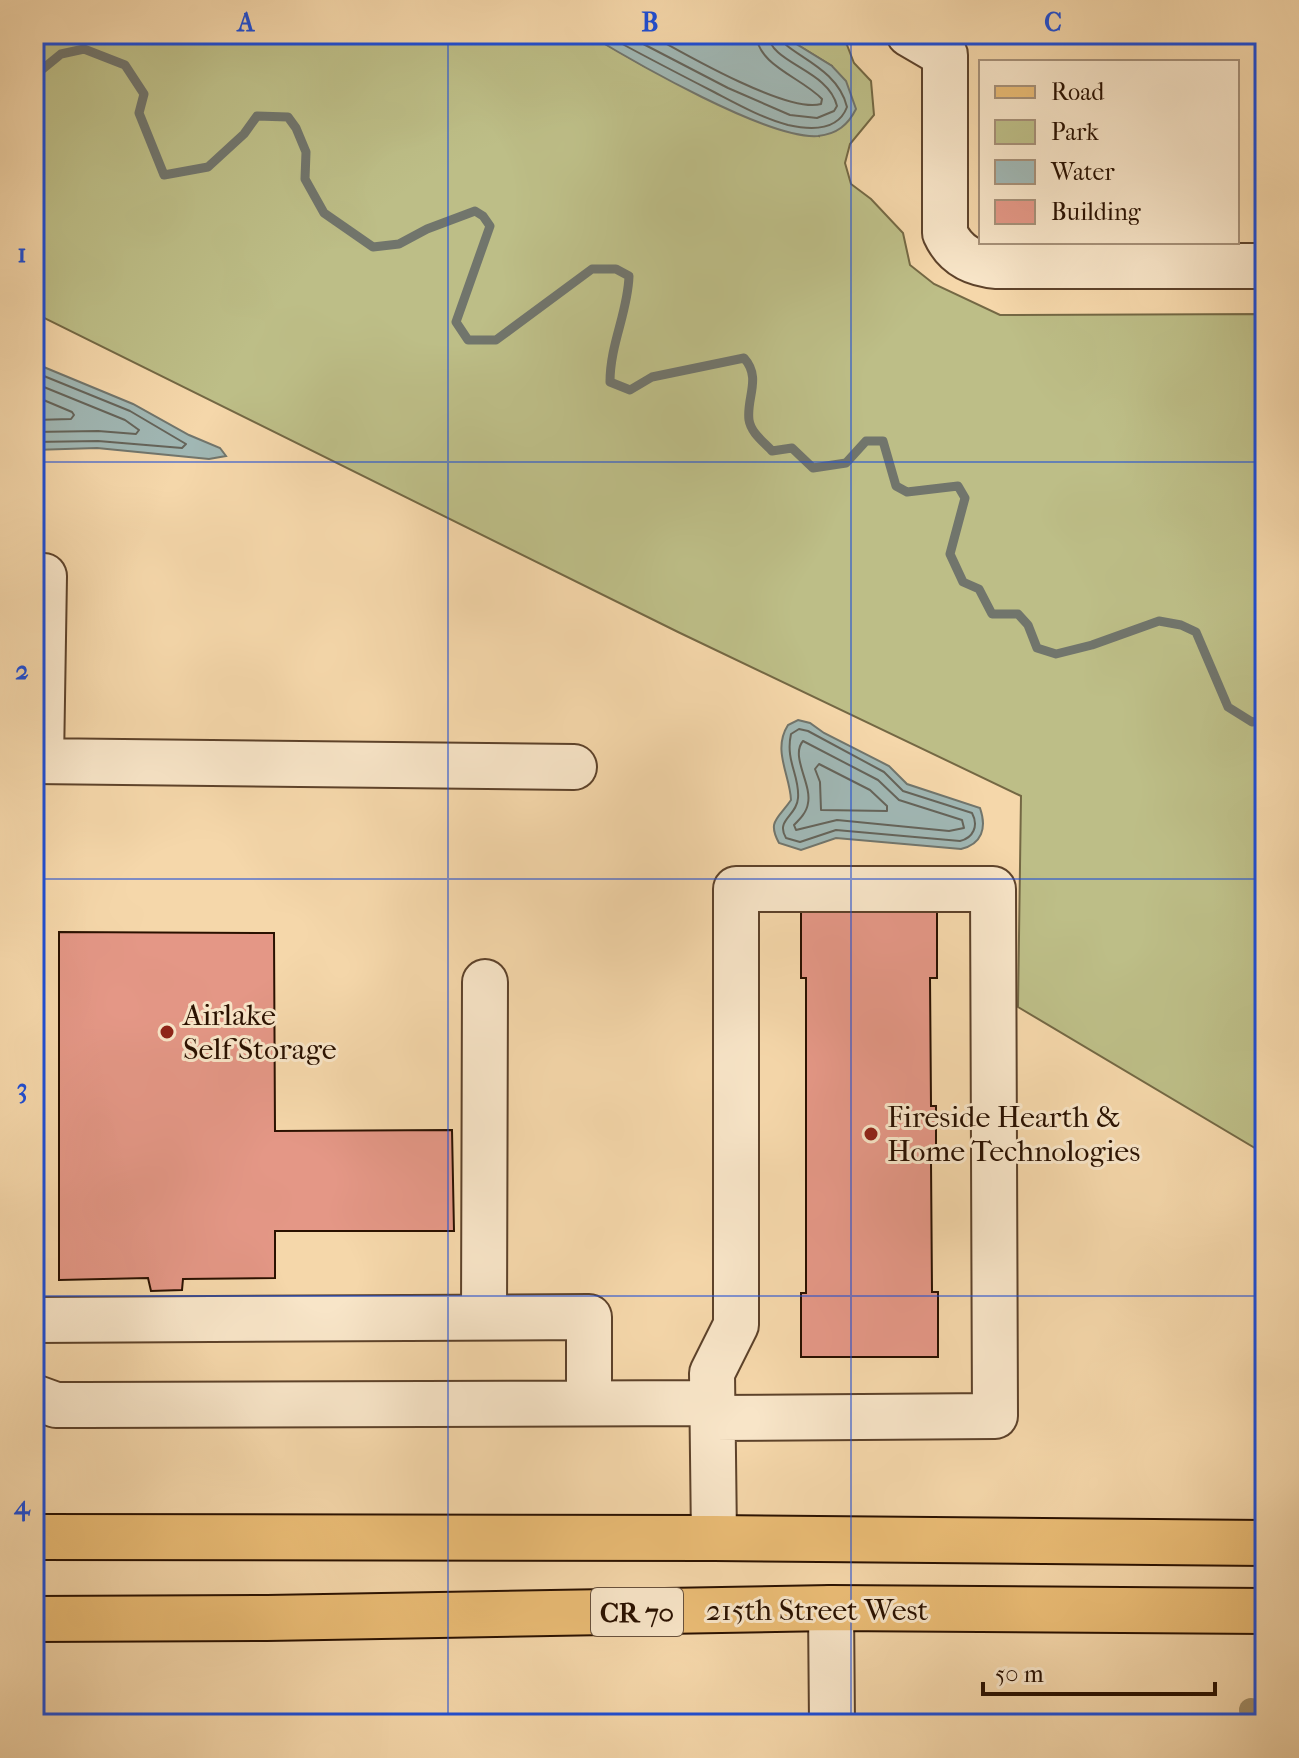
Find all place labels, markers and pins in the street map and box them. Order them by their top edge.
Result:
place label: Airlake Self Storage [182,998,337,1067]
marker: Airlake Self Storage [158,1023,176,1041]
place label: Fireside Hearth & Home Technologies [887,1100,1140,1169]
marker: Fireside Hearth & Home Technologies [862,1125,880,1143]

